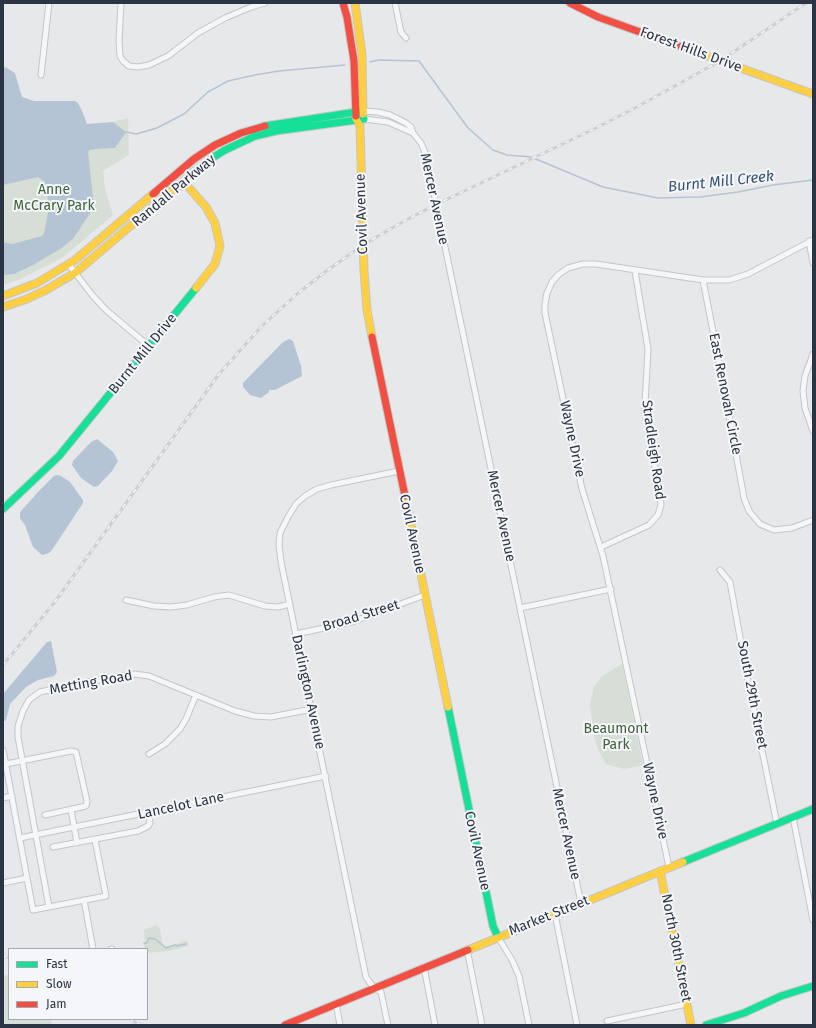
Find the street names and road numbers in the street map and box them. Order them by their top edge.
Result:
street label: Forest Hills Drive [638,24,744,76]
street label: Randall Parkway [129,151,219,231]
street label: Mercer Avenue [416,152,452,246]
street label: Covil Avenue [352,173,372,255]
street label: Burnt Mill Drive [105,310,181,398]
street label: East Renovah Circle [705,332,745,456]
street label: Wayne Drive [556,399,588,479]
street label: Stradleigh Road [638,399,668,501]
street label: Mercer Avenue [483,469,519,563]
street label: Covil Avenue [395,493,429,575]
street label: Broad Street [321,596,401,636]
street label: Darlington Avenue [288,633,328,751]
street label: South 29th Street [733,639,771,751]
street label: Metting Road [48,667,134,699]
street label: Wayne Drive [639,761,671,841]
street label: Mercer Avenue [548,787,584,881]
street label: Lancelot Lane [136,789,226,823]
street label: Covil Avenue [460,810,494,892]
street label: Market Street [506,892,592,940]
street label: North 30th Street [657,892,695,1004]

